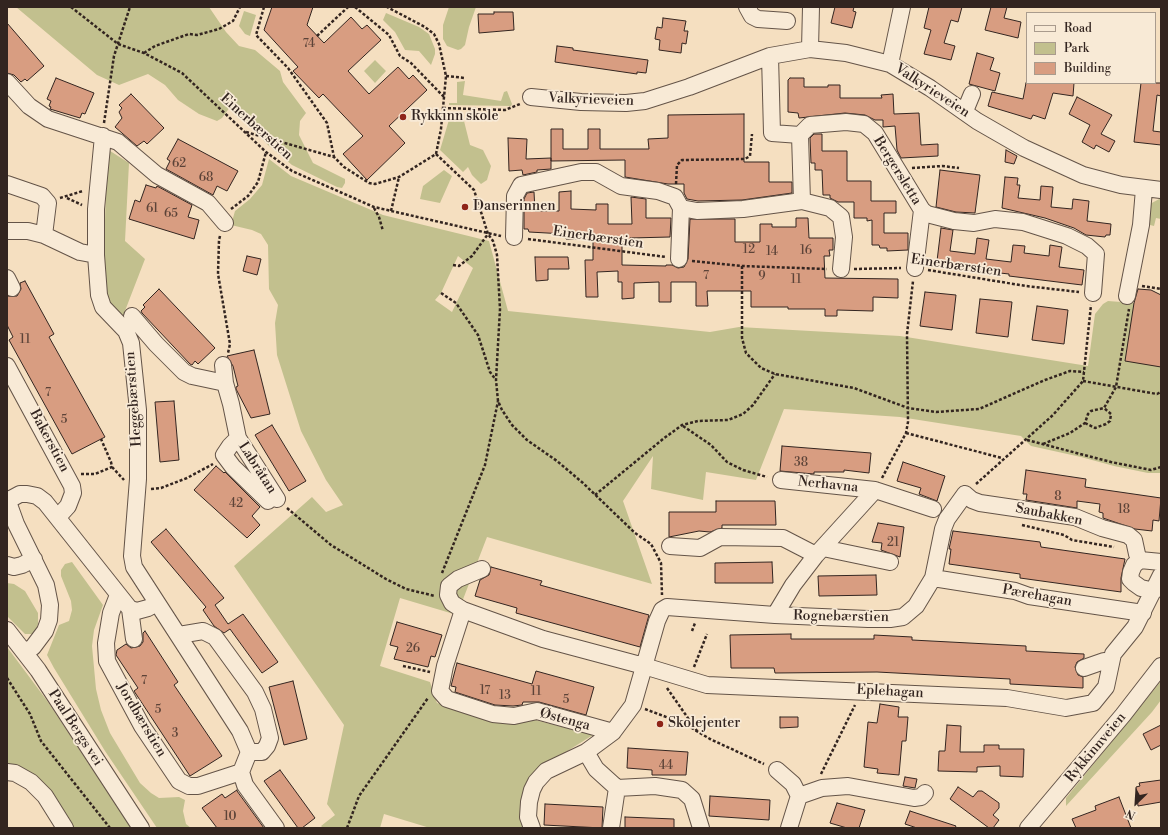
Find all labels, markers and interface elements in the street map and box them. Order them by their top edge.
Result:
legend [1026,12,1156,84]
text: Road [1064,21,1092,36]
house number: 74 [303,37,315,51]
text: Park [1064,41,1089,56]
street label: Valkyrieveien [891,61,973,121]
text: Building [1064,61,1111,76]
street label: Einerbærstien [216,90,296,164]
street label: Valkyrieveien [548,90,634,110]
place label: Rykkinn skole [411,109,498,125]
marker: Rykkinn skole [398,112,408,122]
street label: Bergersletta [869,134,925,208]
house number: 62 [172,157,186,171]
house number: 68 [199,171,213,185]
place label: Danserinnen [473,199,556,215]
house number: 61 [146,202,158,216]
marker: Danserinnen [460,202,470,212]
house number: 65 [164,207,178,221]
street label: Einerbærstien [552,223,644,253]
house number: 12 [743,243,755,257]
house number: 16 [800,244,812,258]
house number: 14 [766,245,778,259]
street label: Einerbærstien [910,251,1002,281]
house number: 7 [703,269,709,283]
house number: 9 [758,270,766,284]
house number: 11 [791,273,801,287]
house number: 11 [20,333,30,347]
street label: Heggebærstien [122,351,146,447]
house number: 7 [45,386,51,400]
street label: Bakerstien [26,407,72,475]
house number: 5 [61,413,67,427]
street label: Labråtan [234,439,280,497]
house number: 38 [794,456,808,470]
street label: Nerhavna [797,473,859,497]
house number: 8 [1054,490,1062,504]
house number: 42 [229,497,243,511]
street label: Saubakken [1014,500,1084,530]
house number: 18 [1118,503,1130,517]
house number: 21 [887,536,899,550]
street label: Pærehagan [1001,582,1073,610]
street label: Rognebærstien [793,608,889,626]
house number: 26 [406,642,420,656]
house number: 7 [141,674,147,688]
street label: Jordbærstien [112,680,170,760]
street label: Eplehagan [856,682,924,702]
house number: 17 [480,684,490,698]
house number: 11 [531,685,541,699]
street label: Paal Bergs vei [44,687,106,769]
house number: 13 [499,689,511,703]
house number: 5 [563,693,569,707]
house number: 5 [155,703,161,717]
street label: Østenga [538,705,592,735]
street label: Rykkinnveien [1062,710,1130,786]
place label: Skolejenter [668,716,740,732]
marker: Skolejenter [655,719,665,729]
house number: 3 [172,727,178,741]
house number: 44 [659,759,673,773]
north arrow [1116,783,1156,823]
text: N [1124,806,1138,822]
house number: 10 [224,810,236,824]

